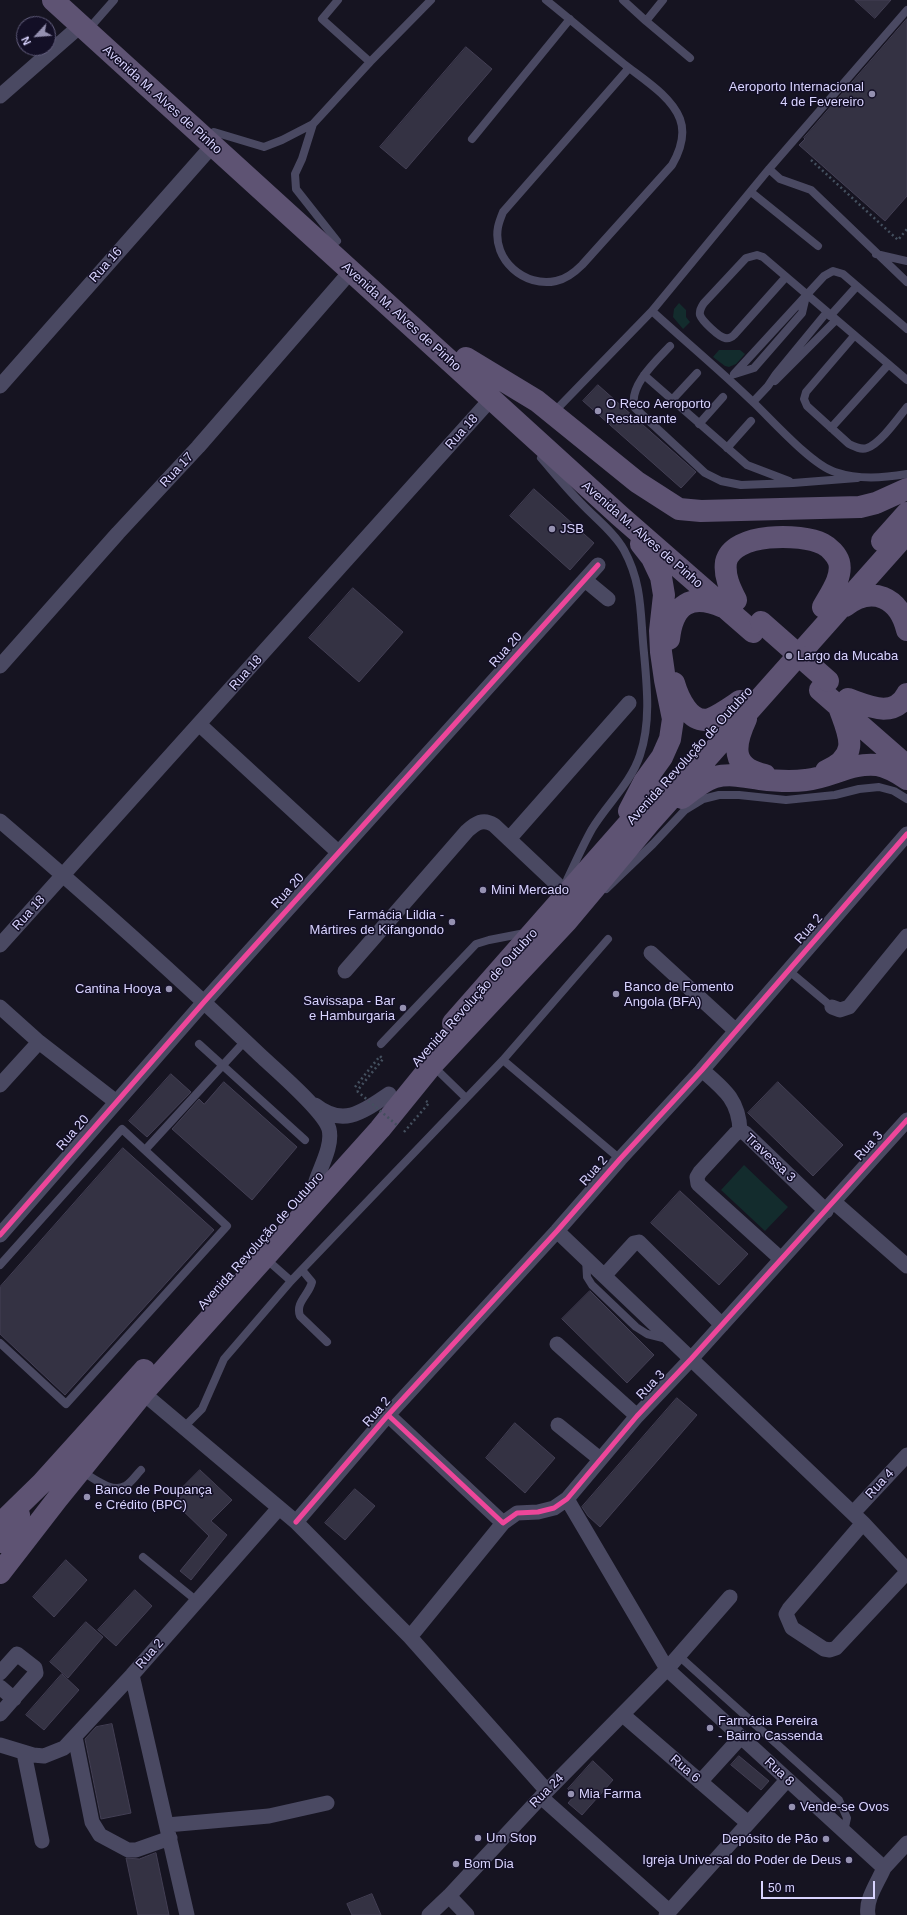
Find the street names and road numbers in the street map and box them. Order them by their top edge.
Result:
street label: Avenida M. Alves de Pinho [99,42,225,158]
street label: Rua 16 [86,244,126,286]
street label: Avenida M. Alves de Pinho [338,259,464,375]
street label: Rua 18 [442,411,482,453]
street label: Rua 17 [157,449,197,491]
street label: Avenida M. Alves de Pinho [578,478,706,592]
street label: Rua 20 [486,629,526,671]
street label: Rua 18 [226,652,266,694]
street label: Avenida Revolução de Outubro [624,684,756,828]
street label: Rua 20 [268,870,308,912]
street label: Rua 18 [9,892,49,934]
street label: Rua 2 [792,911,826,947]
street label: Avenida Revolução de Outubro [409,926,541,1070]
street label: Rua 20 [53,1112,93,1154]
street label: Rua 3 [852,1128,886,1164]
street label: Travessa 3 [741,1131,799,1185]
street label: Rua 2 [577,1153,611,1189]
street label: Avenida Revolução de Outubro [195,1169,327,1313]
street label: Rua 3 [633,1367,669,1403]
street label: Rua 2 [360,1394,394,1430]
street label: Rua 4 [862,1466,898,1502]
street label: Rua 2 [133,1636,167,1672]
street label: Rua 6 [667,1752,703,1786]
street label: Rua 8 [761,1754,797,1790]
street label: Rua 24 [527,1771,567,1811]

